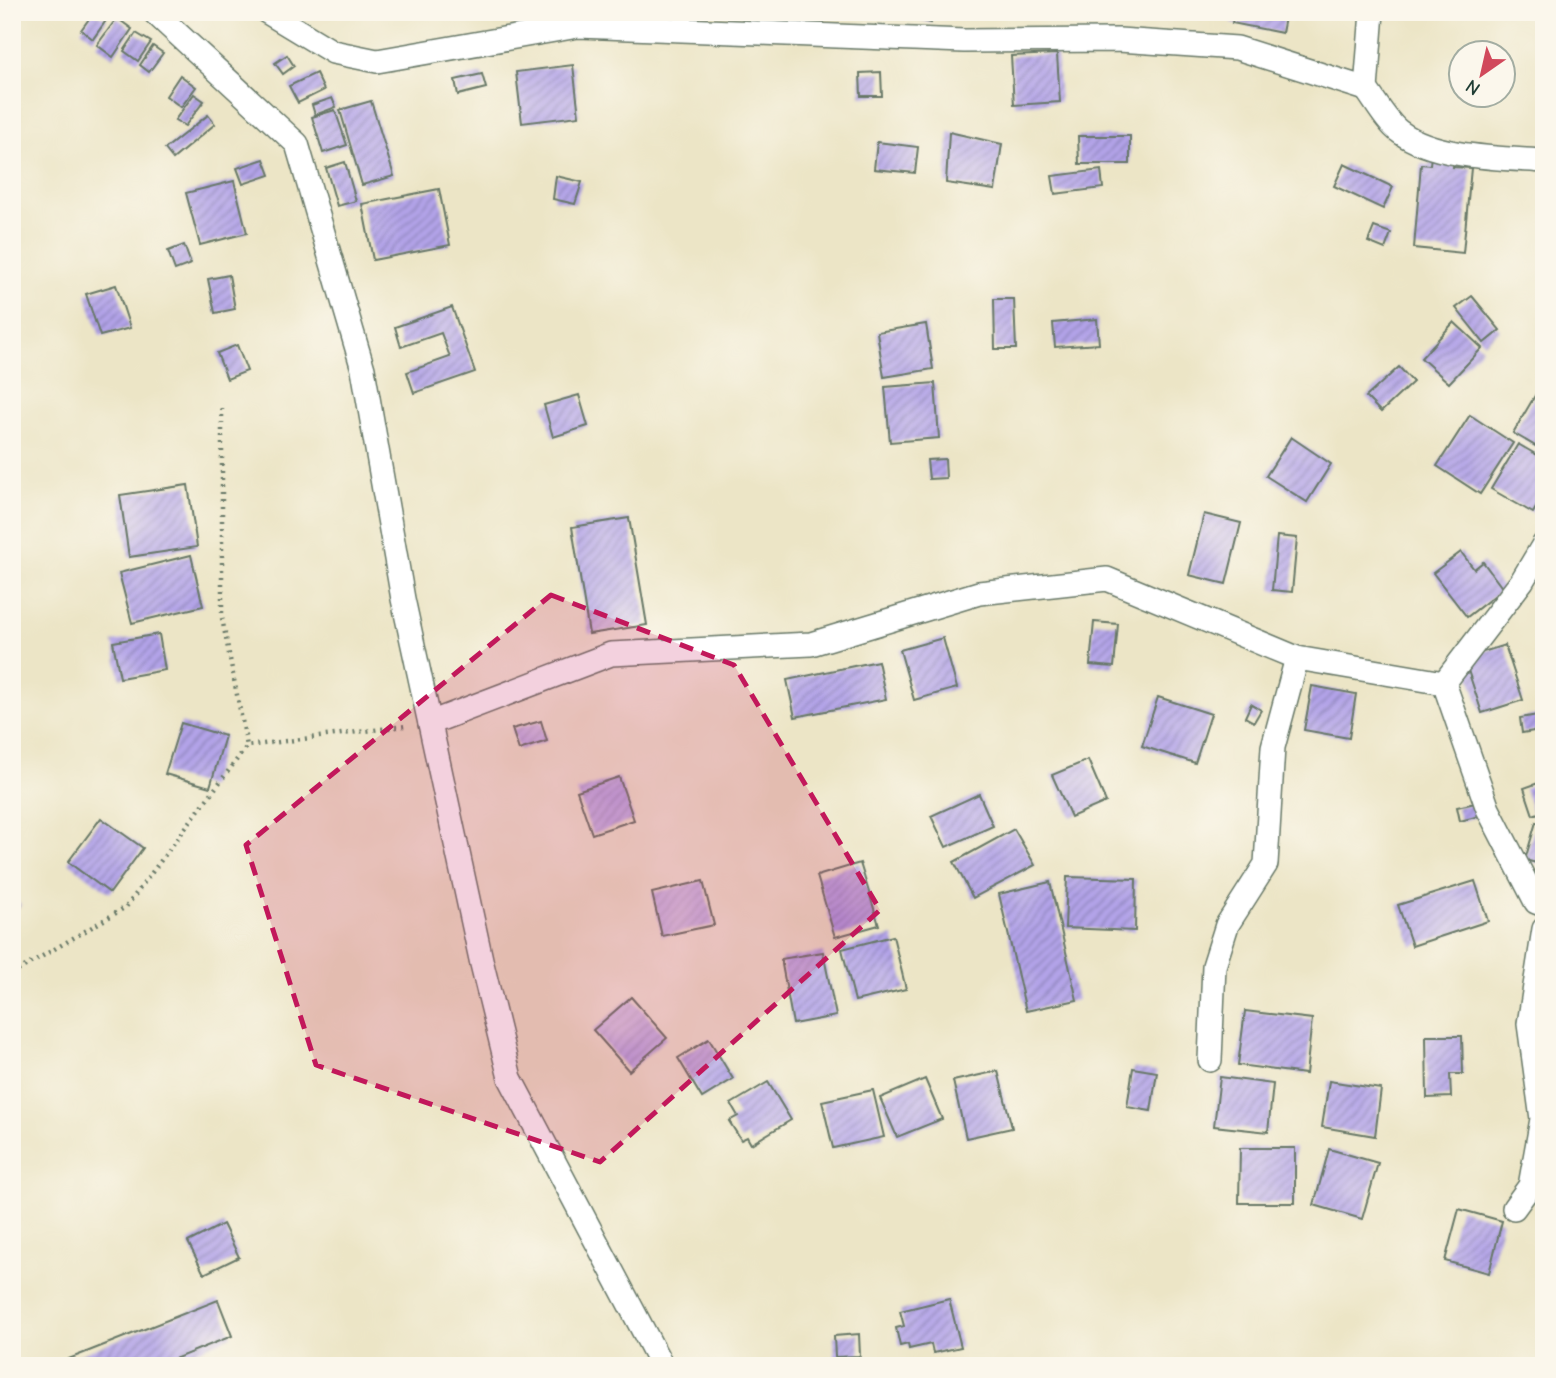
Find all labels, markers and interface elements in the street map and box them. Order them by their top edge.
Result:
north arrow [1448,38,1518,108]
text: N [1462,75,1484,100]

